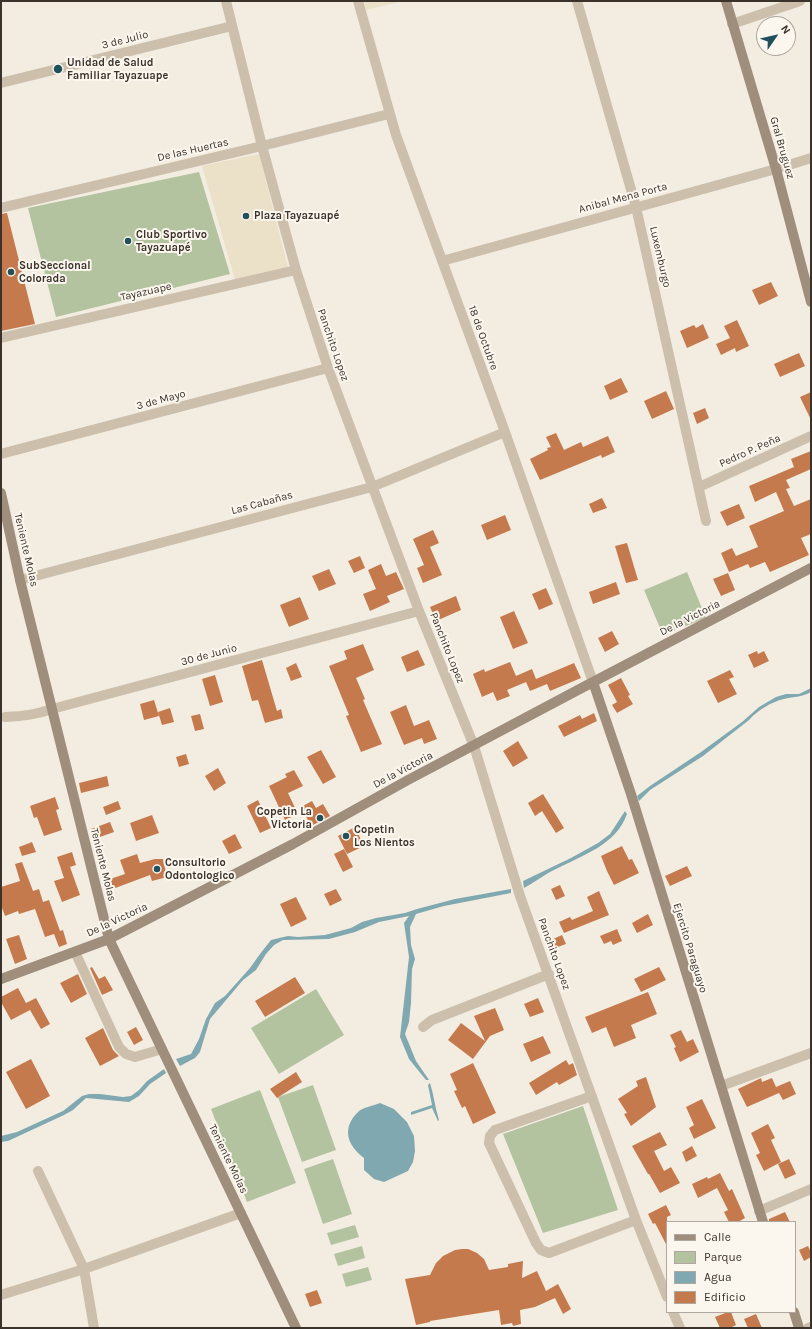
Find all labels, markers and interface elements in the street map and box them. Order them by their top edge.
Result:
north arrow [756,16,796,56]
text: N [778,23,793,36]
street label: 3 de Julio [100,28,150,52]
place label: Unidad de Salud Familiar Tayazuape [67,56,168,82]
marker: Unidad de Salud Familiar Tayazuape [52,63,64,75]
street label: Gral Bruguez [767,115,797,181]
street label: De las Huertas [156,135,230,165]
street label: Anibal Mena Porta [577,180,669,216]
place label: Plaza Tayazuapé [254,209,339,223]
marker: Plaza Tayazuapé [241,211,251,221]
street label: Luxemburgo [647,225,673,289]
place label: Club Sportivo Tayazuapé [136,228,207,254]
marker: Club Sportivo Tayazuapé [123,236,133,246]
place label: SubSeccional Colorada [19,259,91,285]
marker: SubSeccional Colorada [6,267,16,277]
street label: Tayazuape [119,280,173,304]
street label: 18 de Octubre [465,304,501,372]
street label: Panchito Lopez [314,307,352,383]
street label: 3 de Mayo [135,387,187,413]
street label: Pedro P. Peña [717,432,783,470]
street label: Las Cabañas [230,488,294,518]
street label: Teniente Molas [11,512,41,588]
street label: De la Victoria [658,597,722,639]
street label: Panchito Lopez [427,610,467,686]
street label: 30 de Junio [180,641,238,669]
street label: De la Victoria [371,749,435,791]
place label: Copetin La Victoria [257,805,312,831]
marker: Copetin La Victoria [315,813,325,823]
place label: Copetin Los Nientos [354,823,415,849]
street label: Teniente Molas [88,827,118,903]
marker: Copetin Los Nientos [341,831,351,841]
place label: Consultorio Odontologico [165,856,235,882]
marker: Consultorio Odontologico [152,864,162,874]
street label: De la Victoria [84,900,150,940]
street label: Ejercito Paraguayo [670,902,710,994]
street label: Panchito Lopez [535,916,573,992]
street label: Teniente Molas [206,1122,250,1196]
legend [666,1221,796,1313]
text: Calle [704,1230,731,1244]
text: Parque [704,1250,742,1264]
text: Agua [704,1270,732,1284]
text: Edificio [704,1290,745,1304]

